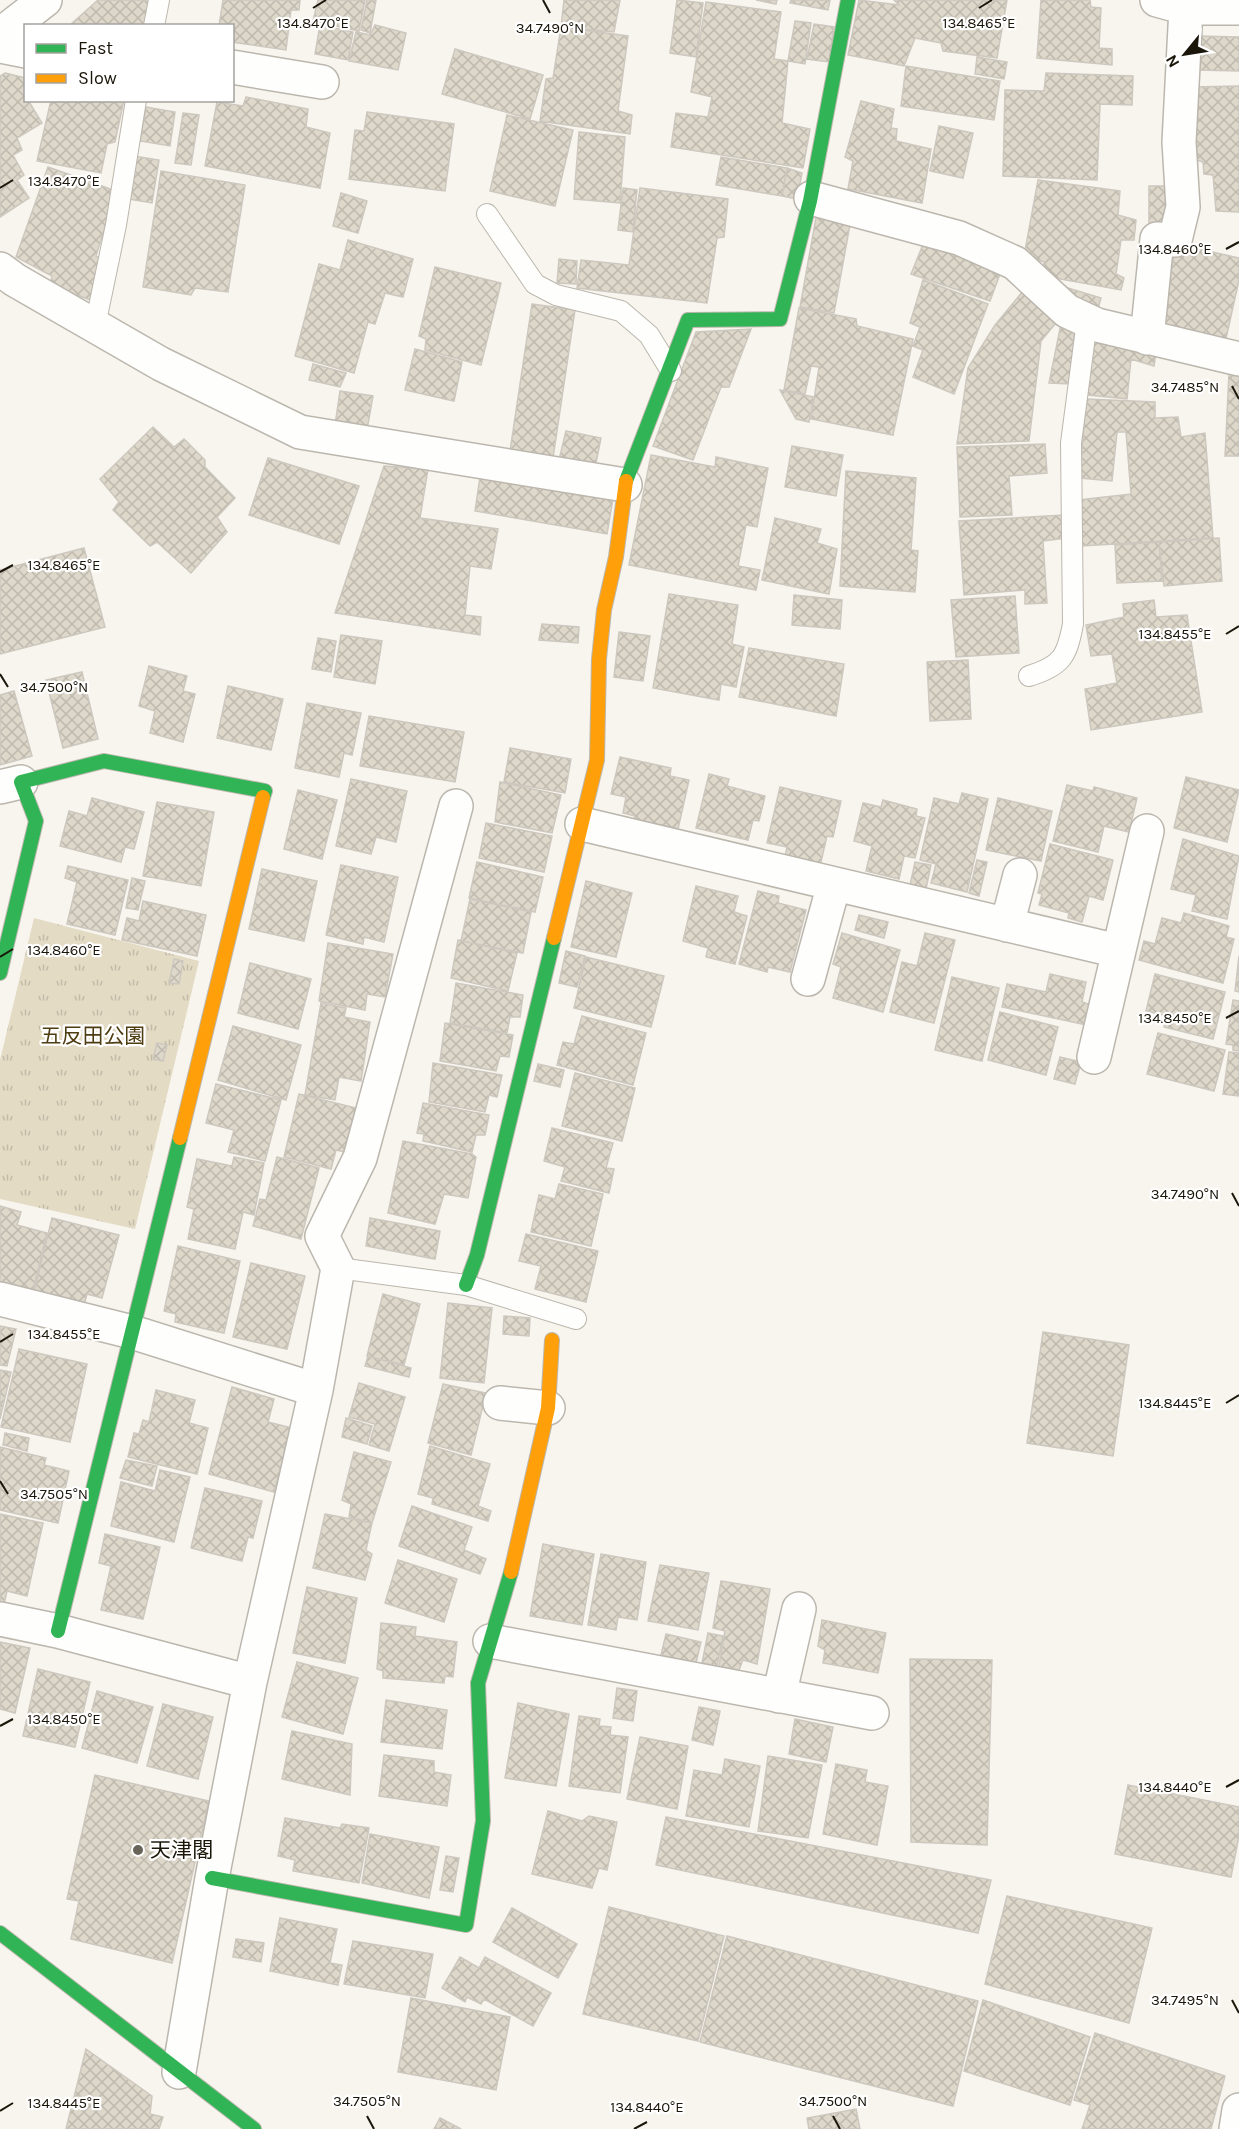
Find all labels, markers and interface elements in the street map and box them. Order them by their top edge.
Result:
text: 134.8470°E [277,14,349,32]
text: 134.8465°E [942,14,1016,32]
text: 34.7490°N [516,19,584,37]
legend [24,24,234,102]
north arrow [1155,24,1215,84]
text: Fast [78,37,113,59]
text: N [1161,52,1184,71]
text: Slow [78,67,117,89]
text: 134.8470°E [28,172,100,190]
text: 134.8460°E [1138,240,1212,258]
text: 34.7485°N [1151,378,1219,396]
text: 134.8465°E [27,556,101,574]
text: 134.8455°E [1139,625,1211,643]
text: 34.7500°N [20,678,88,696]
text: 134.8460°E [27,941,101,959]
text: 134.8450°E [1138,1009,1212,1027]
park label: 五反田公園 [41,1024,146,1048]
text: 34.7490°N [1151,1185,1219,1203]
text: 134.8455°E [28,1325,100,1343]
text: 134.8445°E [1139,1394,1211,1412]
text: 34.7505°N [20,1485,88,1503]
text: 134.8450°E [27,1710,101,1728]
text: 134.8440°E [1138,1778,1212,1796]
place label: 天津閣 [150,1838,213,1862]
marker: 天津閣 [131,1843,145,1857]
text: 34.7495°N [1151,1991,1219,2009]
text: 34.7505°N [333,2092,401,2110]
text: 34.7500°N [799,2092,867,2110]
text: 134.8445°E [28,2094,100,2112]
text: 134.8440°E [610,2098,684,2116]

